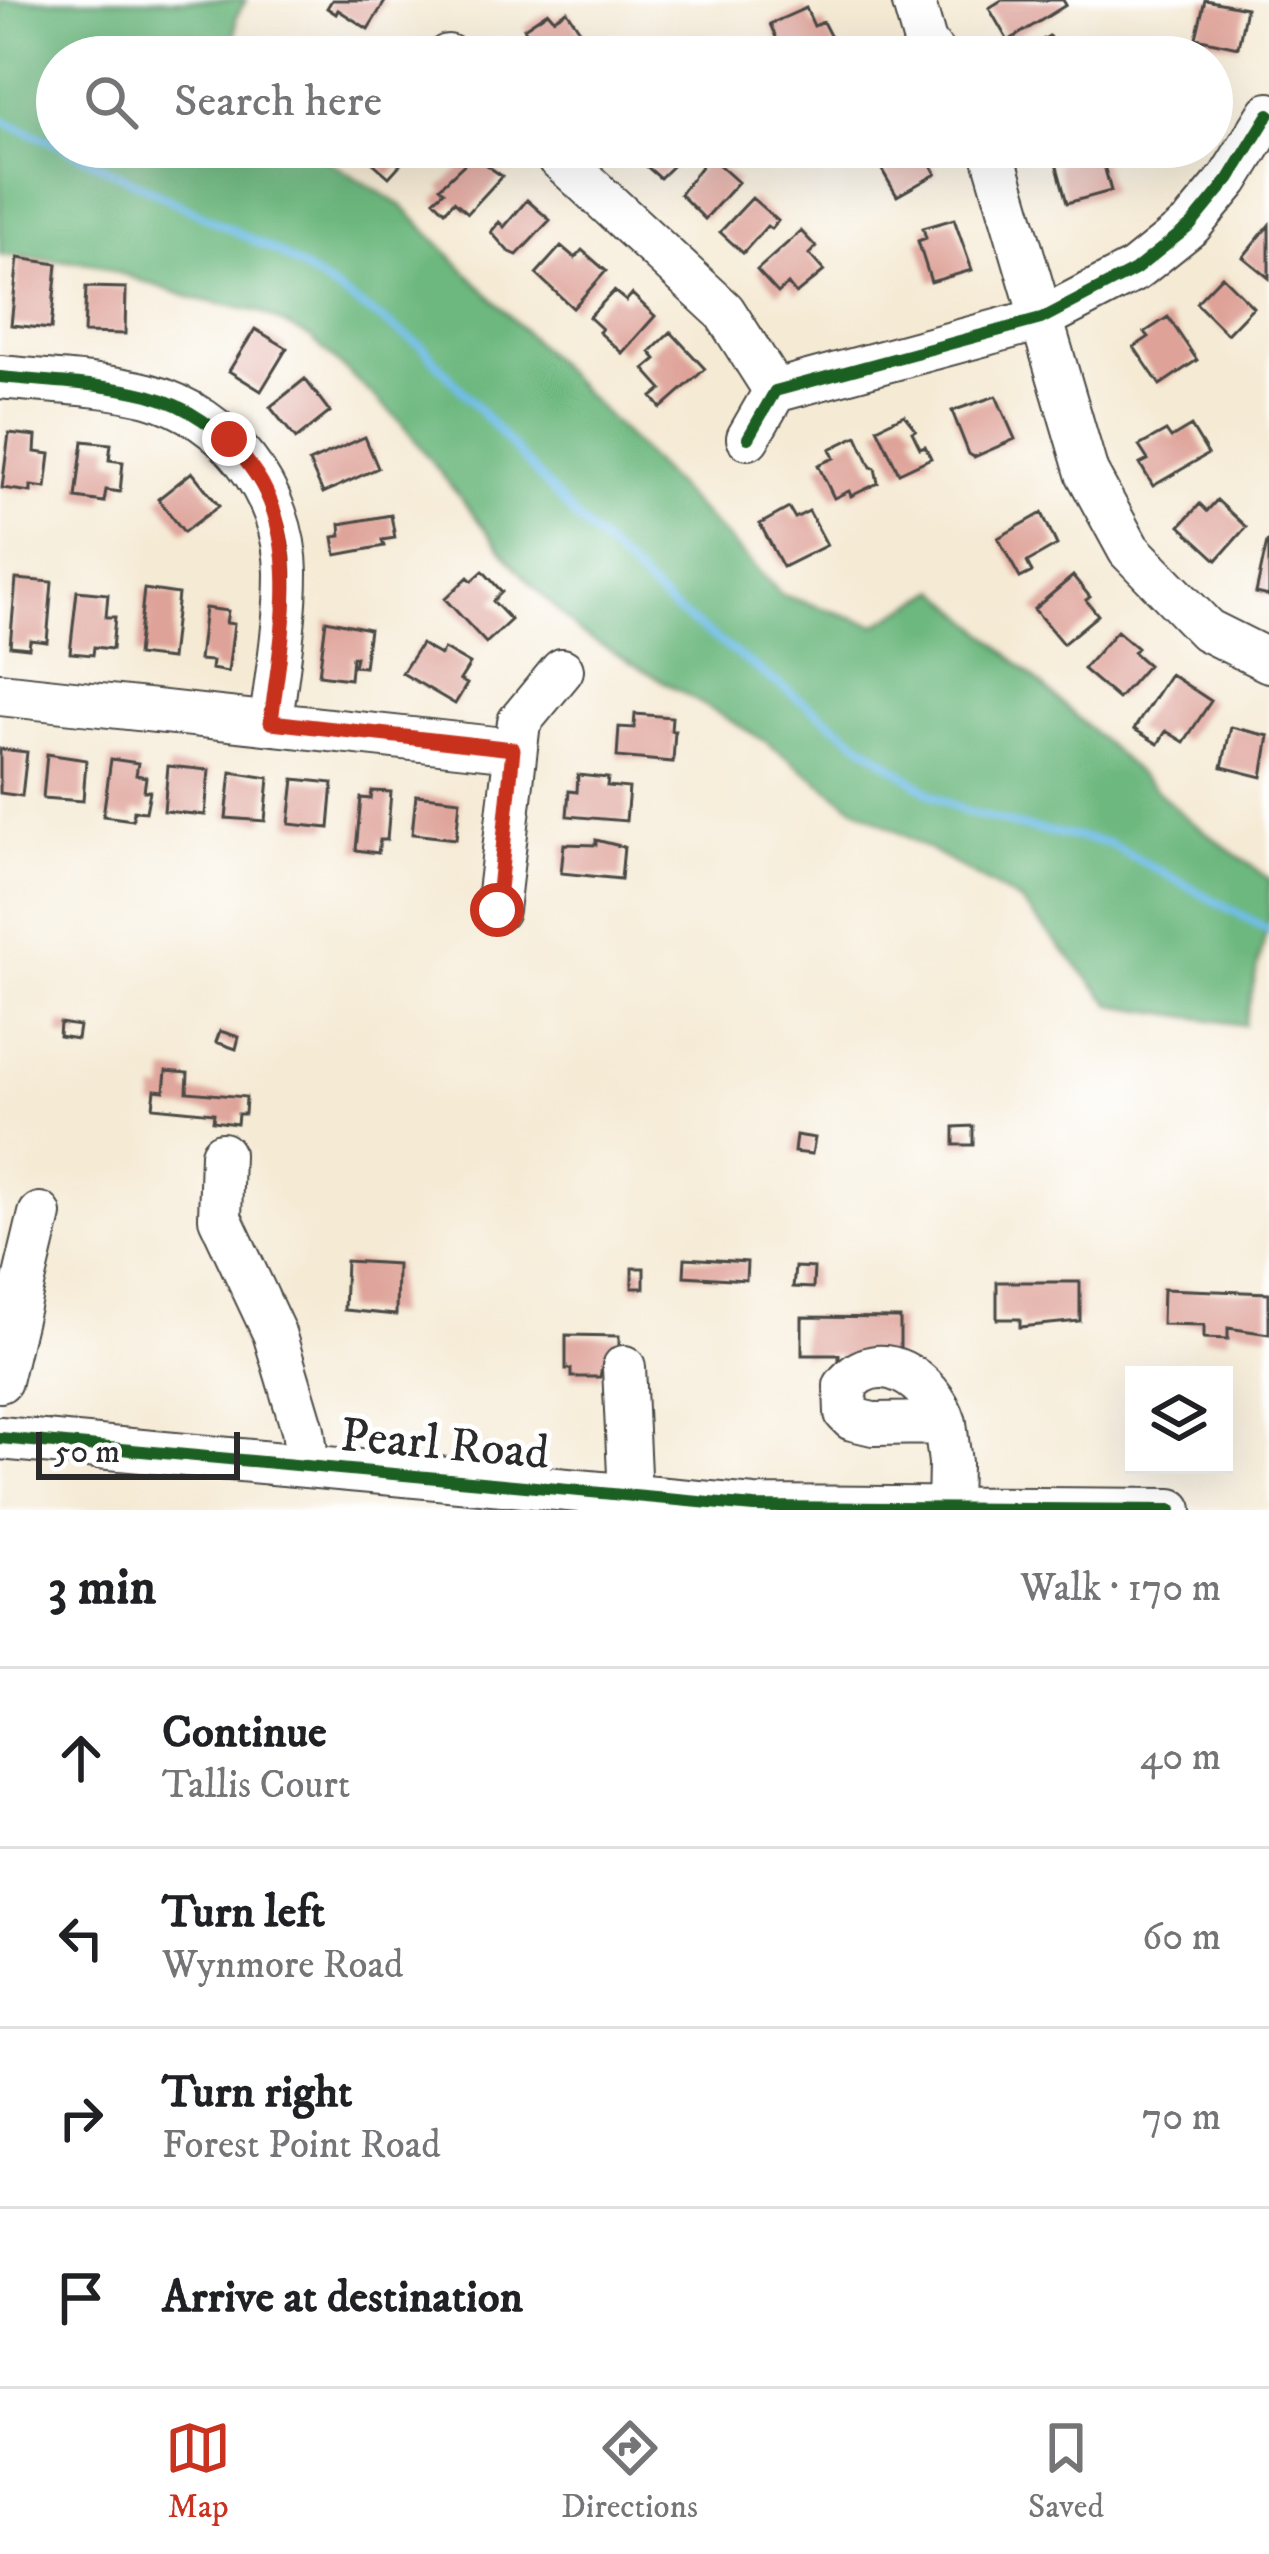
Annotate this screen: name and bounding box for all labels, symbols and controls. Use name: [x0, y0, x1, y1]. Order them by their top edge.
search box: [36, 36, 1233, 168]
icon: search: [78, 69, 144, 135]
text: Search here: [174, 74, 382, 130]
route end: [202, 412, 256, 466]
route start: [470, 883, 524, 937]
map controls: [1125, 1366, 1233, 1474]
button: layers: [1125, 1366, 1233, 1474]
street label: Pearl Road: [338, 1406, 552, 1484]
scale bar: [36, 1426, 240, 1479]
text: 50 m: [54, 1432, 120, 1473]
text: 3 min: [48, 1556, 156, 1620]
text: Walk · 170 m: [1020, 1564, 1221, 1613]
text: Continue: [162, 1705, 327, 1761]
icon: ahead: [48, 1725, 114, 1791]
text: 40 m: [1140, 1733, 1221, 1782]
text: Tallis Court: [162, 1761, 350, 1810]
text: Turn left: [162, 1885, 325, 1941]
icon: left: [48, 1905, 114, 1971]
text: 60 m: [1142, 1913, 1221, 1962]
text: Wynmore Road: [162, 1941, 404, 1990]
text: Turn right: [162, 2065, 352, 2121]
icon: right: [48, 2085, 114, 2151]
text: 70 m: [1142, 2093, 1221, 2142]
text: Forest Point Road: [162, 2121, 441, 2170]
icon: arrive: [48, 2265, 114, 2331]
text: Arrive at destination: [162, 2270, 523, 2326]
tab: Map: [165, 2415, 231, 2528]
tab: Directions: [561, 2415, 698, 2528]
tab: Saved: [1028, 2415, 1104, 2528]

